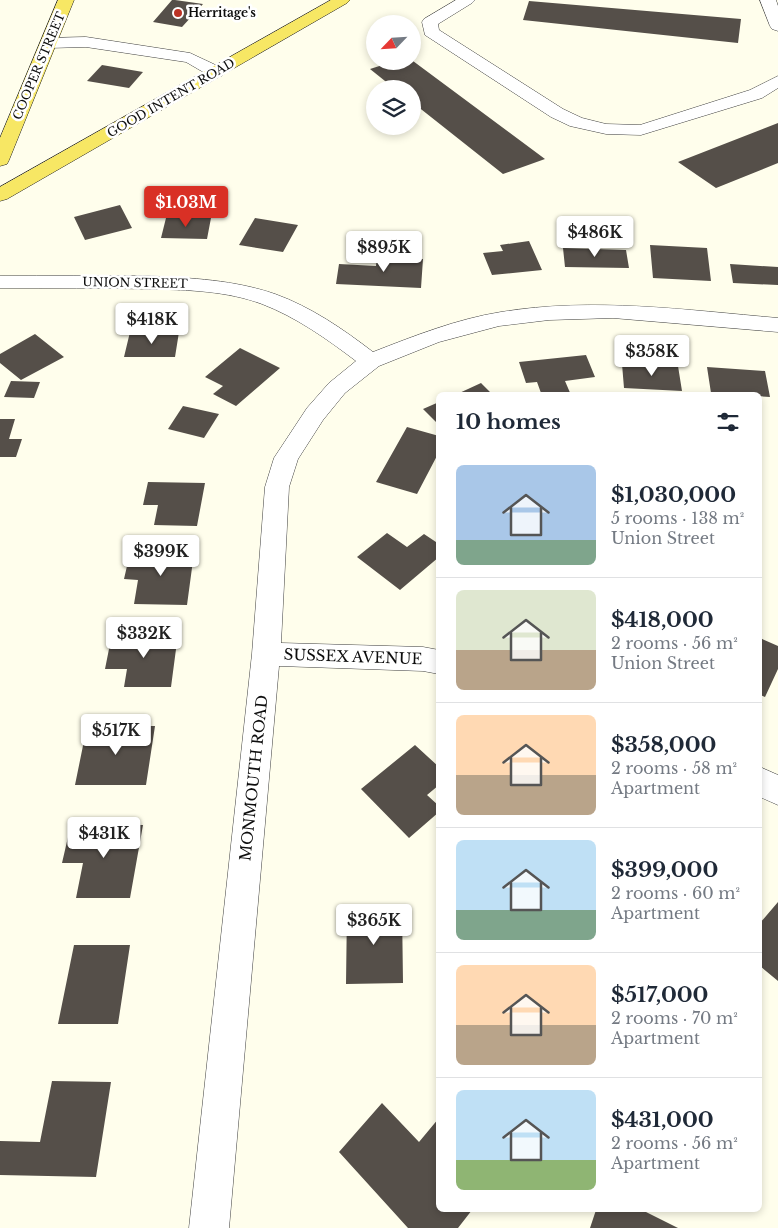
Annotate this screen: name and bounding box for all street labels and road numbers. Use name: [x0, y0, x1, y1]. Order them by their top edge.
street label: COOPER STREET: [9, 9, 68, 122]
street label: GOOD INTENT ROAD: [104, 55, 237, 140]
street label: UNION STREET: [82, 274, 188, 291]
street label: SUSSEX AVENUE: [283, 645, 423, 668]
street label: MONMOUTH ROAD: [235, 694, 272, 862]

